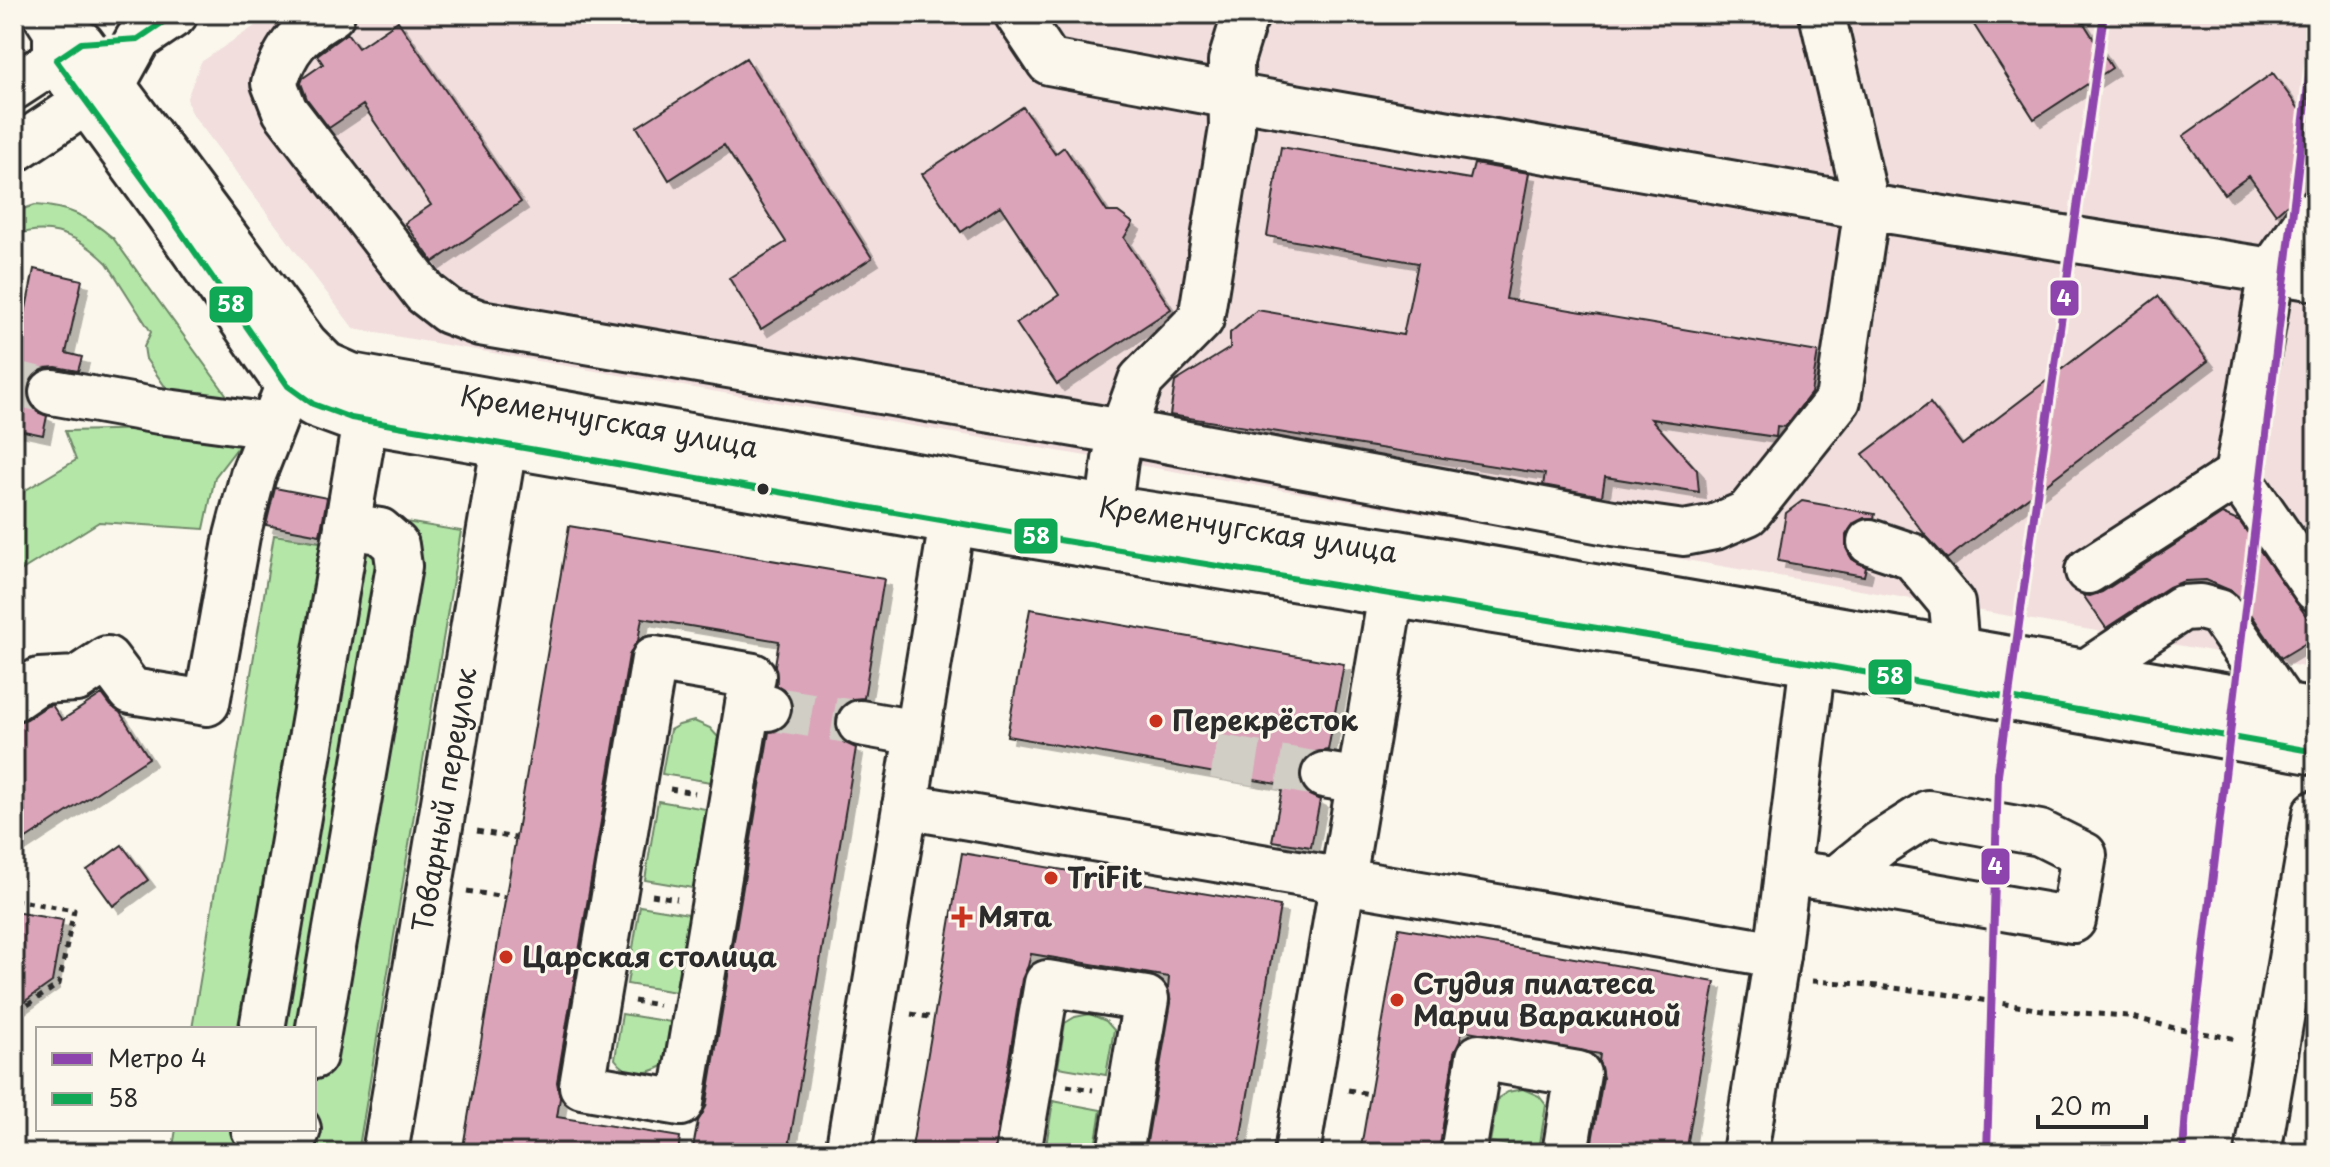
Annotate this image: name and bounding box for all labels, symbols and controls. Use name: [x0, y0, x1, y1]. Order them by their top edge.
line badge: 4: [2049, 279, 2080, 317]
text: 4: [2057, 280, 2072, 313]
line badge: 58: [208, 285, 254, 324]
text: 58: [217, 286, 245, 319]
street label: Кременчугская улица: [457, 373, 762, 468]
unlabelled marker: [755, 481, 771, 497]
street label: Кременчугская улица: [1096, 484, 1401, 573]
line badge: 58: [1013, 517, 1059, 555]
text: 58: [1022, 518, 1050, 551]
line badge: 58: [1867, 658, 1913, 696]
text: 58: [1876, 658, 1904, 691]
street label: Товарный переулок: [400, 664, 486, 935]
place label: Перекрёсток: [1172, 698, 1358, 741]
marker: Перекрёсток: [1147, 712, 1165, 730]
line badge: 4: [1980, 847, 2011, 886]
text: 4: [1988, 848, 2003, 881]
place label: TriFit: [1067, 855, 1143, 898]
marker: TriFit: [1042, 869, 1060, 887]
place label: Мята: [978, 894, 1052, 937]
marker: Мята: [953, 908, 971, 926]
place label: Царская столица: [522, 934, 777, 977]
marker: Царская столица: [497, 948, 515, 966]
place label: Студия пилатеса Марии Варакиной: [1413, 961, 1681, 1036]
marker: Студия пилатеса Марии Варакиной: [1388, 991, 1406, 1009]
legend: [36, 1027, 316, 1131]
text: Метро 4: [108, 1039, 207, 1075]
text: 58: [108, 1079, 138, 1115]
scale bar: [2038, 1079, 2146, 1129]
text: 20 m: [2050, 1087, 2112, 1123]

